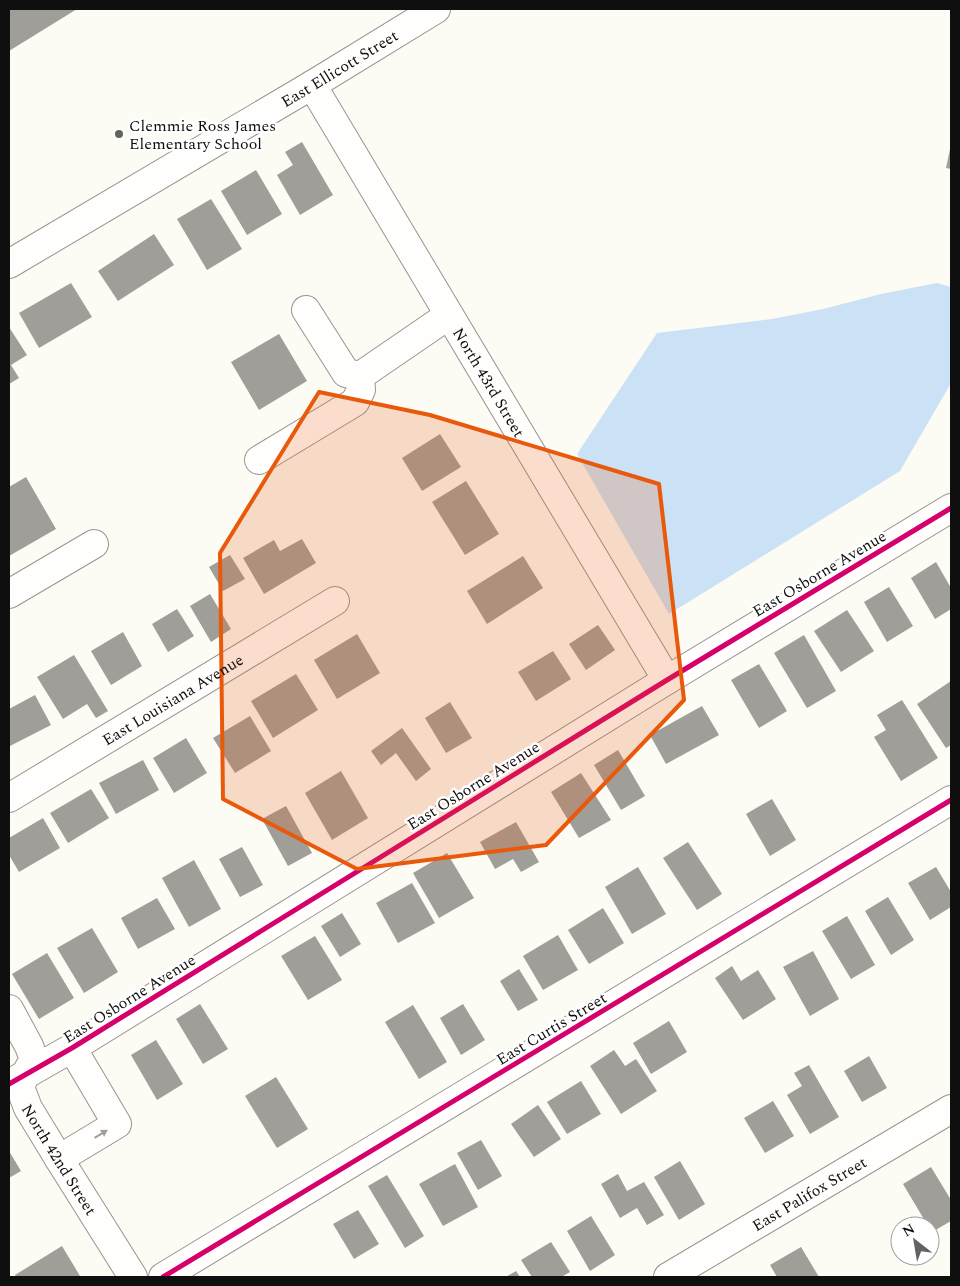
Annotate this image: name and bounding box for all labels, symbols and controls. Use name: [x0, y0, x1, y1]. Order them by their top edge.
street label: East Ellicott Street: [277, 24, 403, 114]
place label: Clemmie Ross James Elementary School: [129, 114, 276, 156]
marker: Clemmie Ross James Elementary School: [113, 128, 125, 140]
street label: North 43rd Street: [446, 323, 531, 442]
street label: East Osborne Avenue: [748, 524, 891, 623]
street label: East Louisiana Avenue: [98, 648, 248, 752]
street label: East Osborne Avenue: [403, 735, 544, 836]
street label: East Osborne Avenue: [59, 948, 200, 1049]
street label: East Curtis Street: [492, 986, 612, 1071]
street label: North 42nd Street: [15, 1099, 103, 1220]
one-way arrow: [94, 1130, 107, 1139]
street label: East Palifox Street: [748, 1150, 872, 1238]
north arrow: [890, 1216, 940, 1266]
text: N: [898, 1218, 919, 1242]

